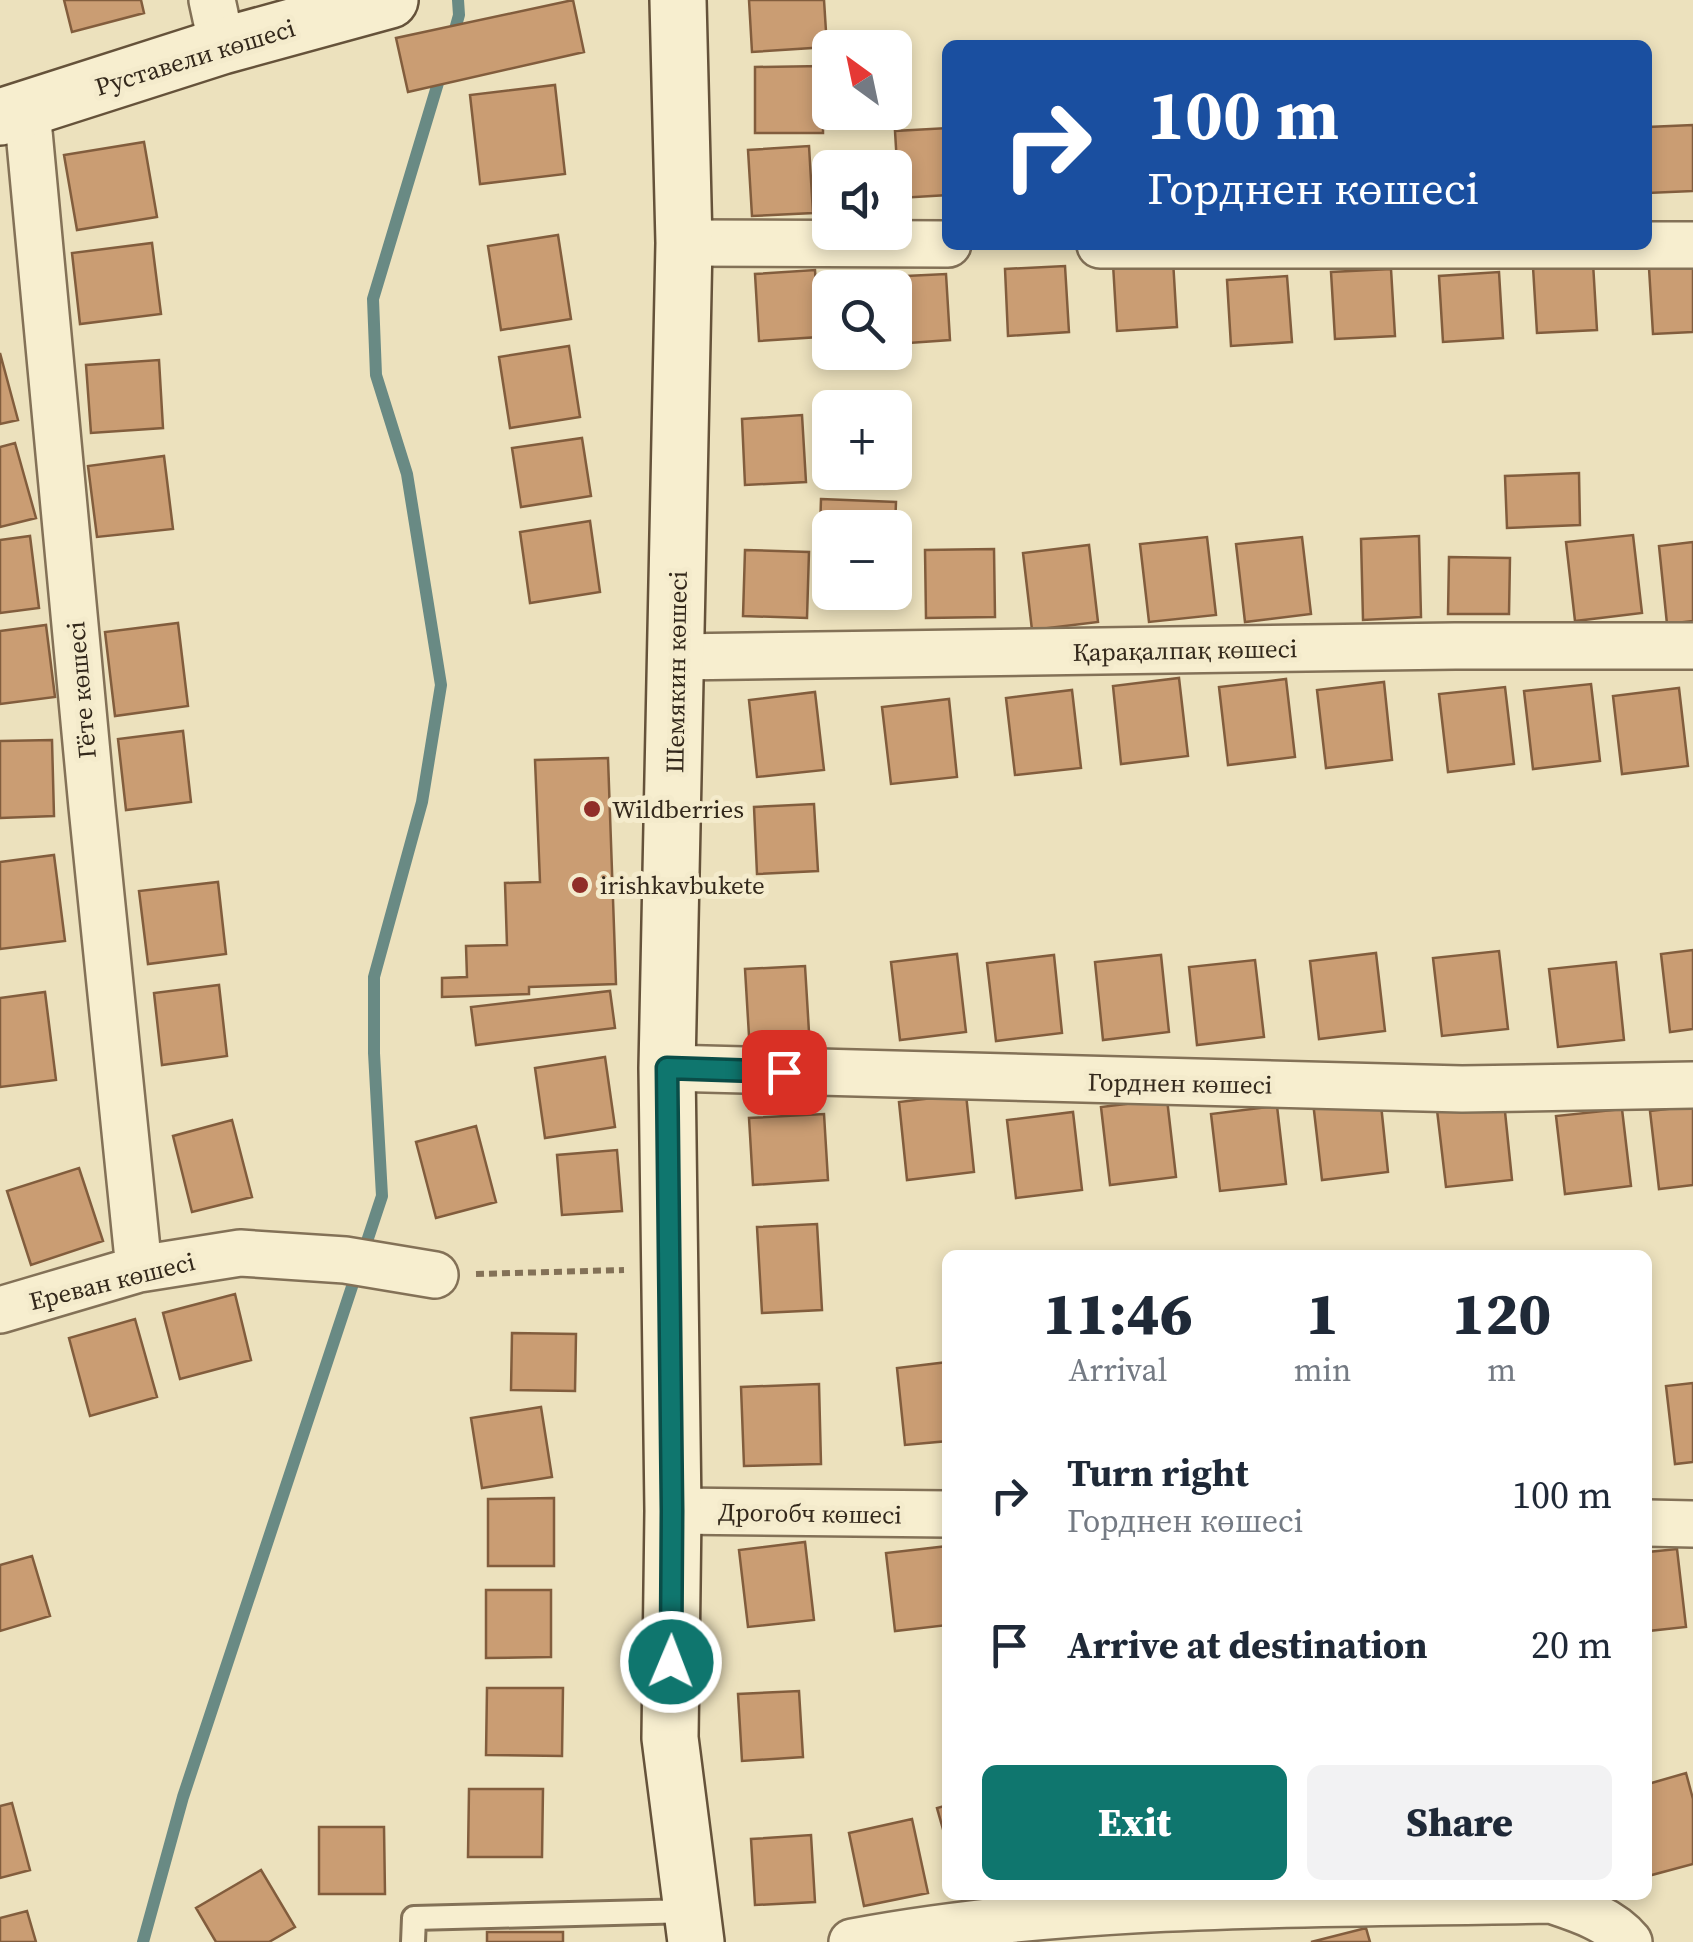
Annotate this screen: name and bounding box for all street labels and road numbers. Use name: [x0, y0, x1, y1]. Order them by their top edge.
street label: Руставели көшесі: [91, 10, 299, 104]
street label: Шемякин көшесі: [657, 571, 695, 773]
street label: Гёте көшесі: [58, 620, 104, 760]
street label: Қарақалпақ көшесі: [1072, 631, 1298, 669]
street label: Горднен көшесі: [1087, 1064, 1273, 1102]
street label: Ереван көшесі: [26, 1244, 198, 1318]
street label: Дрогобч көшесі: [718, 1494, 902, 1532]

